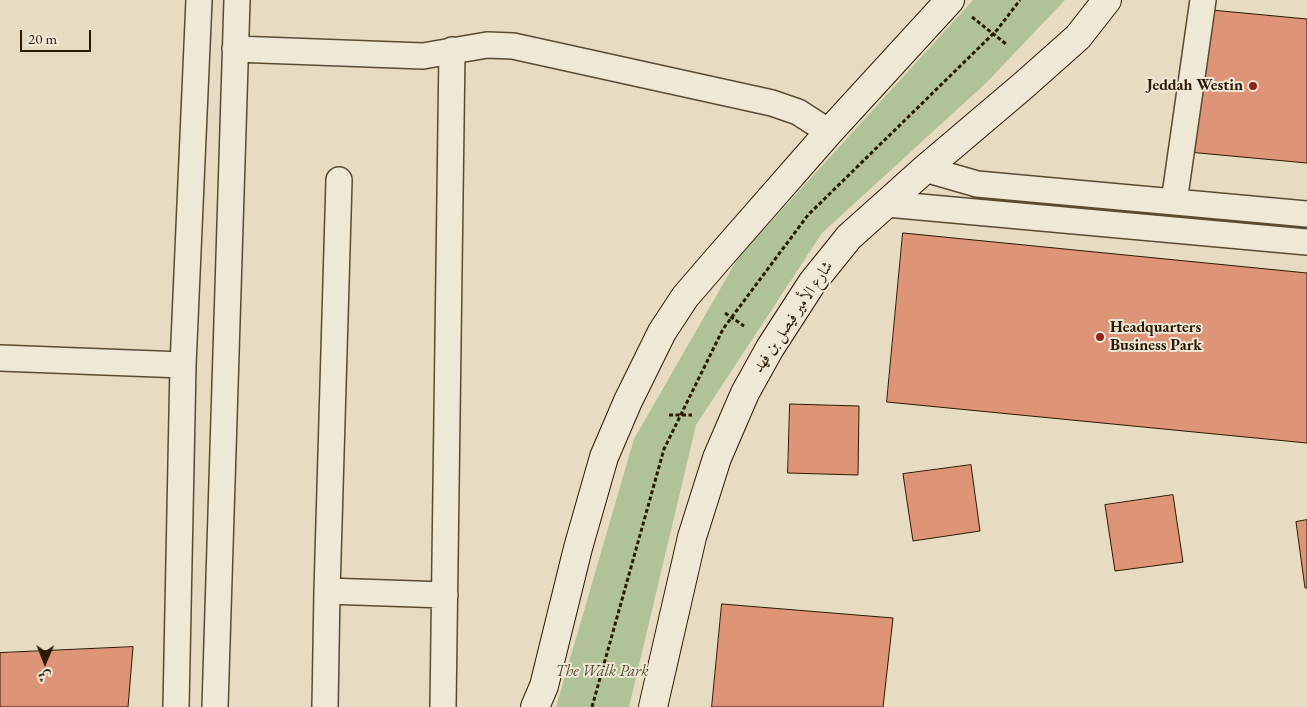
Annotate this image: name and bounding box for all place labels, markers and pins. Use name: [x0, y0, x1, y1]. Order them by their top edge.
place label: Jeddah Westin: [1147, 76, 1243, 96]
marker: Jeddah Westin: [1247, 80, 1259, 92]
place label: Headquarters Business Park: [1110, 318, 1202, 356]
marker: Headquarters Business Park: [1094, 331, 1106, 343]

